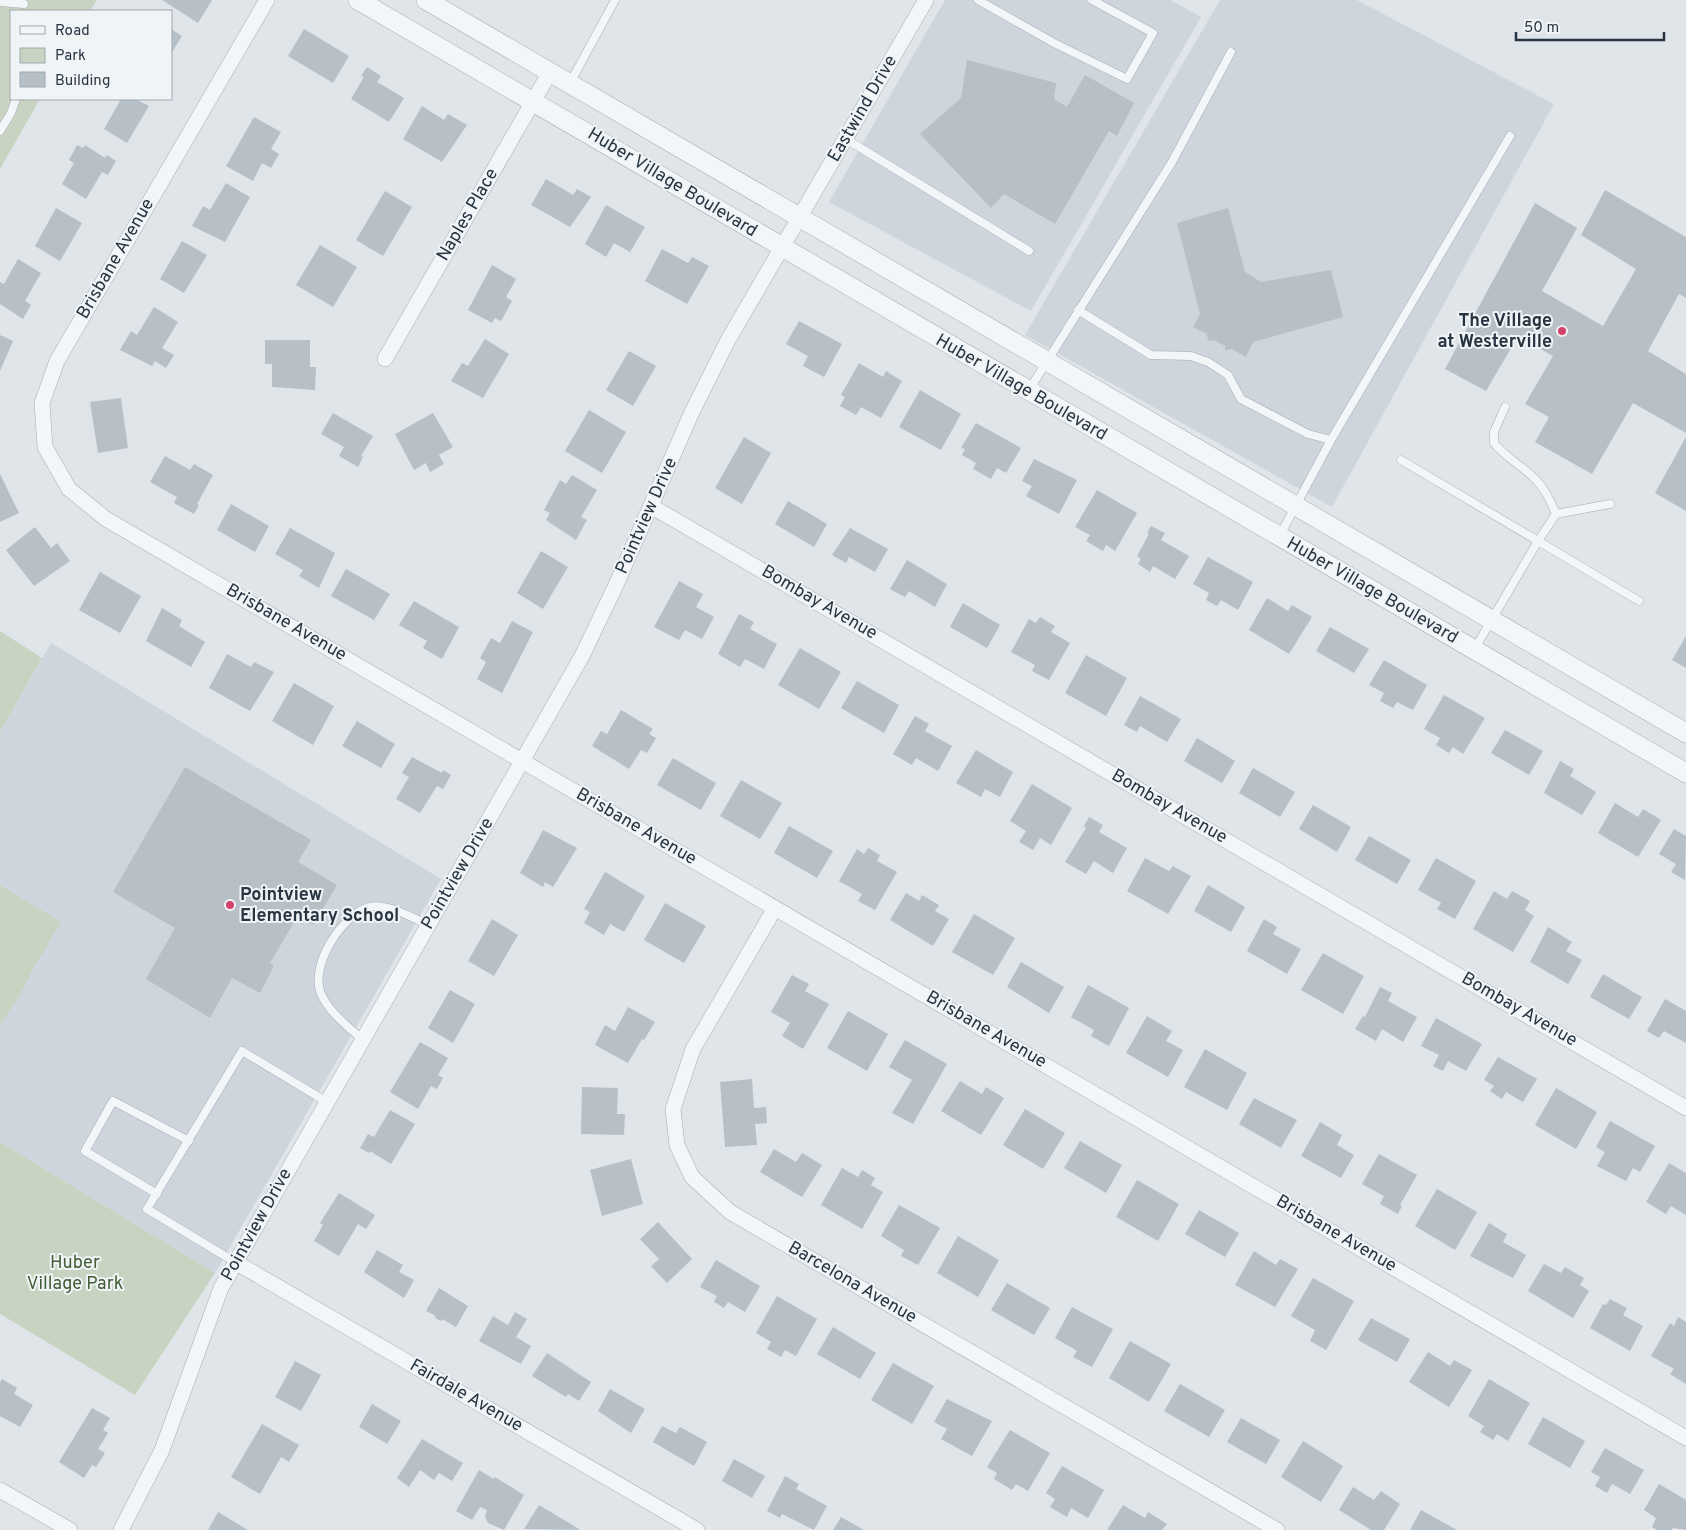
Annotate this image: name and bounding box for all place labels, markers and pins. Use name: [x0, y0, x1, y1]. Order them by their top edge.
place label: The Village at Westerville: [1437, 310, 1552, 354]
marker: The Village at Westerville: [1556, 325, 1568, 337]
place label: Pointview Elementary School: [240, 884, 399, 928]
marker: Pointview Elementary School: [224, 899, 236, 911]

